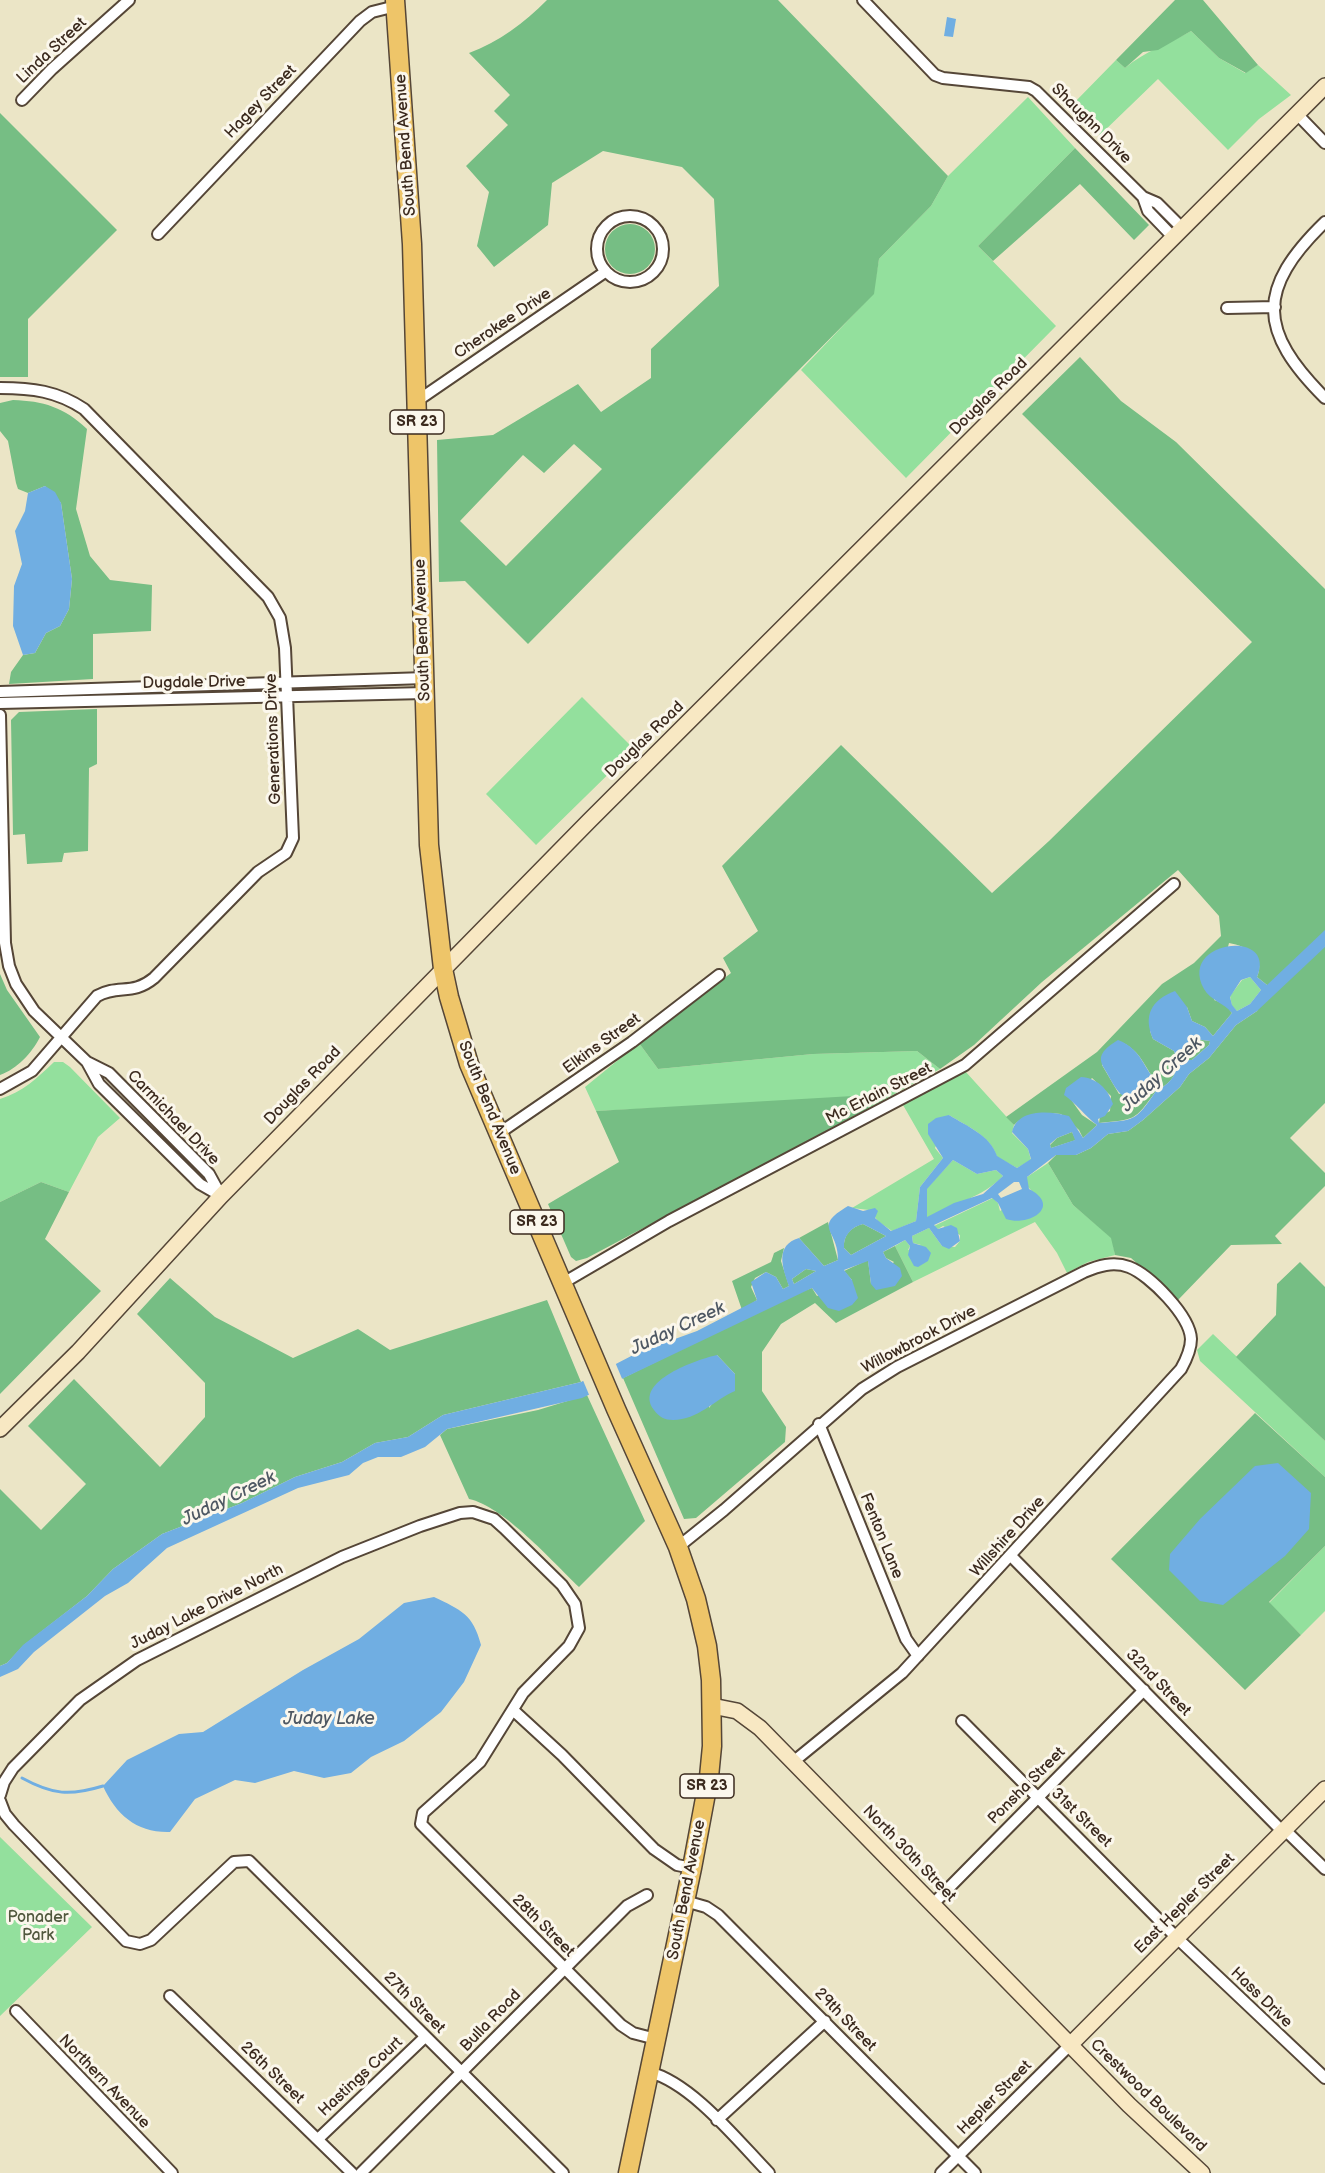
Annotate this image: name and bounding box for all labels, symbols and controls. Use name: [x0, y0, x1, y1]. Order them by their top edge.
street label: Linda Street: [13, 14, 91, 88]
street label: Hagey Street: [221, 61, 301, 143]
street label: South Bend Avenue: [391, 73, 421, 217]
street label: Shaughn Drive: [1047, 80, 1135, 168]
street label: Cherokee Drive: [451, 285, 555, 363]
street label: Douglas Road: [946, 354, 1032, 440]
road number: SR 23: [390, 410, 444, 434]
street label: South Bend Avenue: [411, 559, 435, 701]
street label: Dugdale Drive: [142, 673, 246, 693]
street label: Generations Drive: [262, 673, 286, 805]
street label: Douglas Road: [602, 698, 688, 782]
street label: Elkins Street: [560, 1010, 644, 1078]
water label: Juday Creek: [1117, 1033, 1207, 1117]
street label: South Bend Avenue: [453, 1038, 525, 1178]
street label: Douglas Road: [261, 1043, 345, 1129]
street label: Mc Erlain Street: [823, 1059, 935, 1129]
street label: Carmichael Drive: [123, 1067, 223, 1169]
road number: SR 23: [510, 1210, 564, 1234]
water label: Juday Creek: [627, 1298, 729, 1360]
street label: Willowbrook Drive: [859, 1302, 979, 1378]
water label: Juday Creek: [179, 1467, 279, 1531]
street label: Fenton Lane: [855, 1490, 907, 1582]
street label: Willshire Drive: [967, 1493, 1049, 1581]
street label: Juday Lake Drive North: [127, 1560, 287, 1654]
street label: 32nd Street: [1121, 1645, 1195, 1721]
water label: Juday Lake: [283, 1708, 375, 1730]
street label: Ponsha Street: [984, 1743, 1070, 1829]
road number: SR 23: [680, 1774, 734, 1798]
street label: 31st Street: [1047, 1784, 1115, 1852]
street label: North 30th Street: [858, 1802, 960, 1906]
street label: South Bend Avenue: [664, 1818, 710, 1962]
street label: East Hepler Street: [1131, 1850, 1239, 1958]
street label: 28th Street: [508, 1891, 578, 1961]
park label: Ponader Park: [7, 1908, 69, 1946]
street label: Hass Drive: [1226, 1964, 1296, 2032]
street label: 27th Street: [379, 1968, 449, 2038]
street label: 29th Street: [810, 1984, 880, 2056]
street label: Bulla Road: [457, 1986, 525, 2056]
street label: Northern Avenue: [54, 2031, 154, 2133]
street label: Hastings Court: [315, 2033, 407, 2121]
street label: Crestwood Boulevard: [1086, 2036, 1210, 2156]
street label: 26th Street: [236, 2038, 308, 2108]
street label: Hepler Street: [954, 2057, 1036, 2139]

